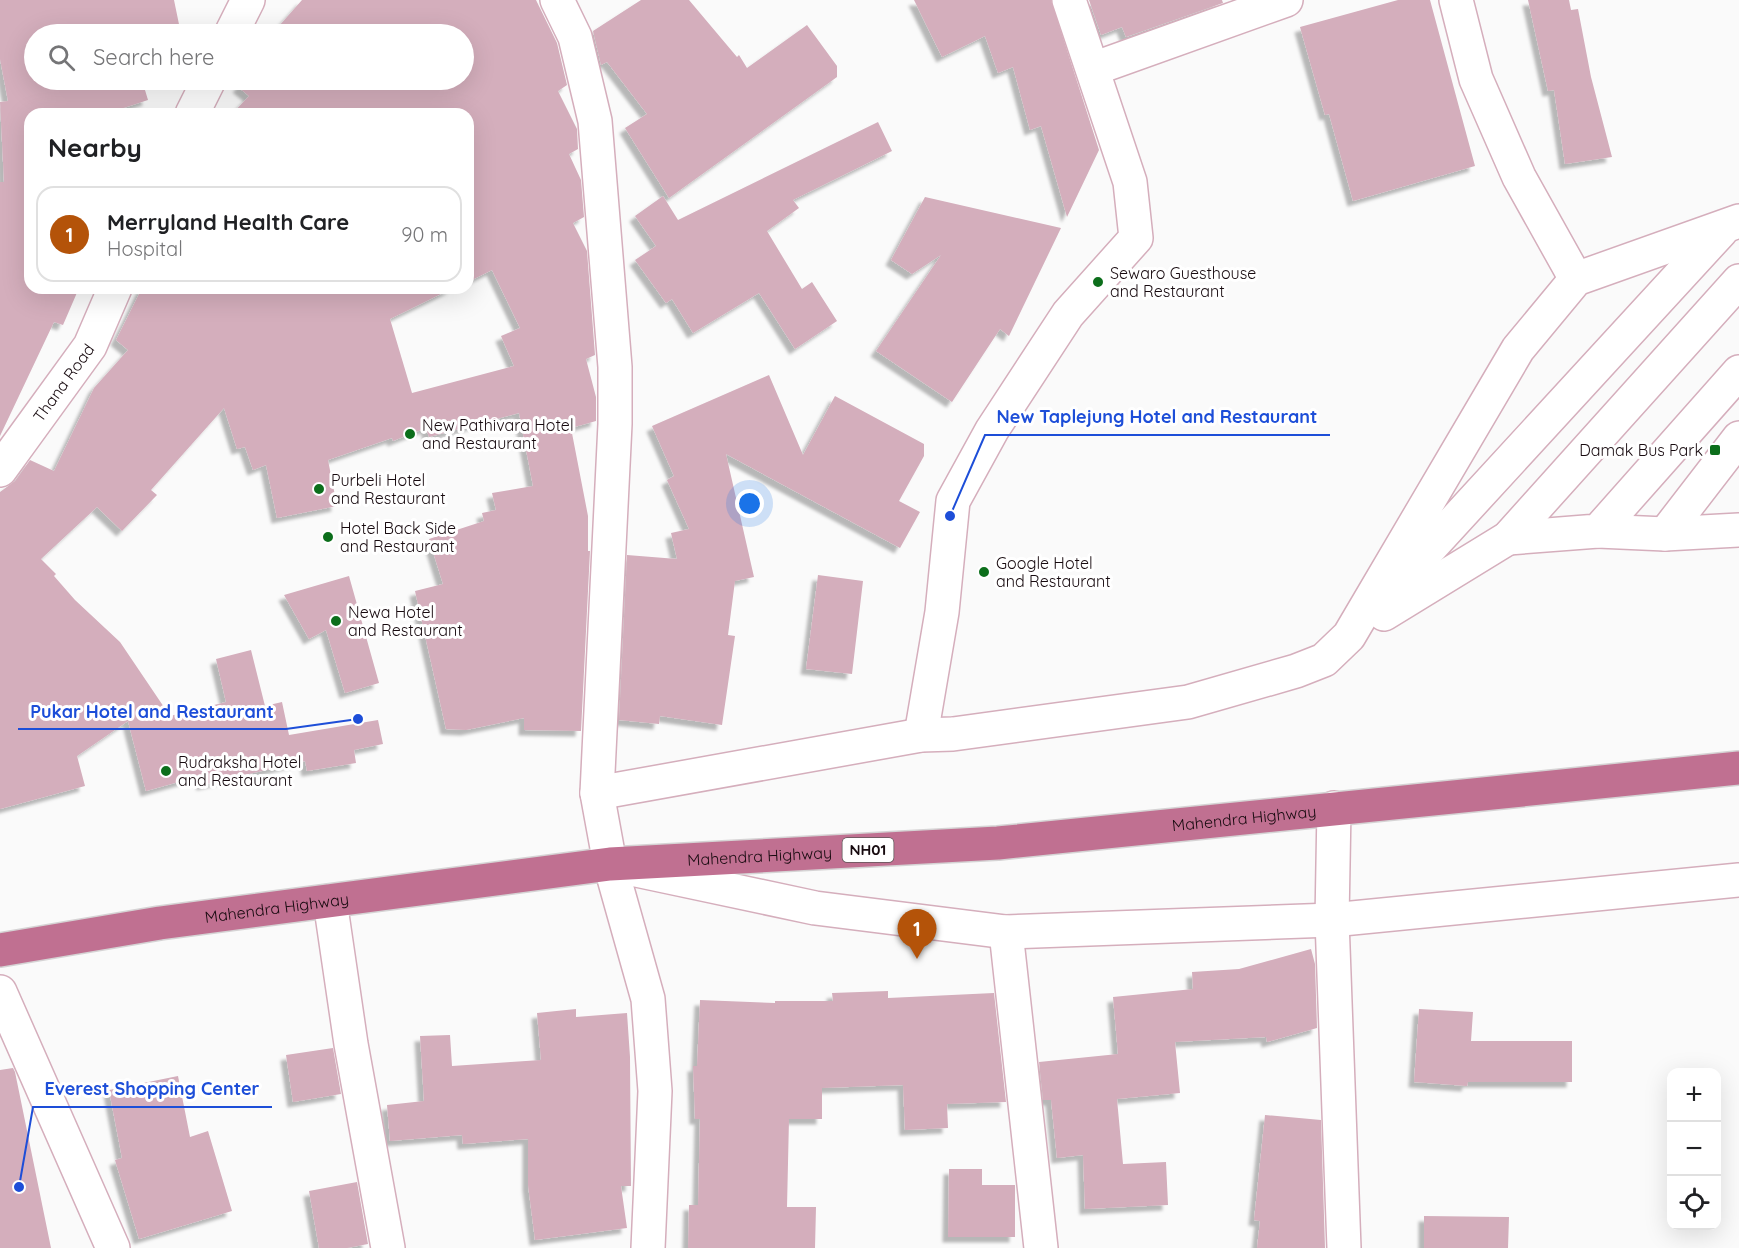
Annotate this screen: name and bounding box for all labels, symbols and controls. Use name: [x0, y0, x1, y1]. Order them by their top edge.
search box: [24, 24, 474, 90]
icon: search: [45, 41, 78, 74]
text: Search here: [93, 43, 214, 71]
text: Nearby: [48, 131, 142, 164]
text: Merryland Health Care: [107, 208, 349, 236]
text: 1: [66, 222, 73, 247]
text: 90 m: [401, 222, 448, 247]
text: Hospital: [107, 236, 183, 261]
place label: Sewaro Guesthouse and Restaurant: [1110, 263, 1256, 301]
marker: Sewaro Guesthouse and Restaurant: [1091, 275, 1105, 289]
street label: Thana Road: [28, 340, 98, 426]
callout: New Taplejung Hotel and Restaurant: [985, 399, 1330, 435]
text: New Taplejung Hotel and Restaurant: [997, 405, 1317, 428]
place label: New Pathivara Hotel and Restaurant: [422, 415, 574, 453]
marker: New Pathivara Hotel and Restaurant: [403, 427, 417, 441]
place label: Damak Bus Park: [1579, 440, 1703, 460]
marker: Damak Bus Park: [1708, 443, 1722, 457]
place label: Purbeli Hotel and Restaurant: [331, 470, 446, 508]
marker: Purbeli Hotel and Restaurant: [312, 482, 326, 496]
your location: [735, 489, 764, 518]
place label: Hotel Back Side and Restaurant: [340, 518, 456, 556]
marker: Hotel Back Side and Restaurant: [321, 530, 335, 544]
place label: Google Hotel and Restaurant: [996, 553, 1111, 591]
marker: Google Hotel and Restaurant: [977, 565, 991, 579]
place label: Newa Hotel and Restaurant: [348, 602, 463, 640]
marker: Newa Hotel and Restaurant: [329, 614, 343, 628]
callout: Pukar Hotel and Restaurant: [18, 693, 286, 729]
text: Pukar Hotel and Restaurant: [30, 700, 274, 723]
place label: Rudraksha Hotel and Restaurant: [178, 752, 301, 790]
marker: Rudraksha Hotel and Restaurant: [159, 764, 173, 778]
street label: Mahendra Highway: [1171, 801, 1317, 835]
road number: NH01: [842, 838, 894, 862]
street label: Mahendra Highway: [687, 842, 833, 870]
street label: Mahendra Highway: [204, 888, 350, 927]
pin: 1: [898, 910, 936, 959]
map controls: [1667, 1068, 1721, 1230]
button: +: [1667, 1068, 1721, 1122]
callout: Everest Shopping Center: [33, 1071, 272, 1107]
text: Everest Shopping Center: [45, 1077, 260, 1100]
button: −: [1667, 1122, 1721, 1176]
button: locate: [1667, 1176, 1721, 1230]

